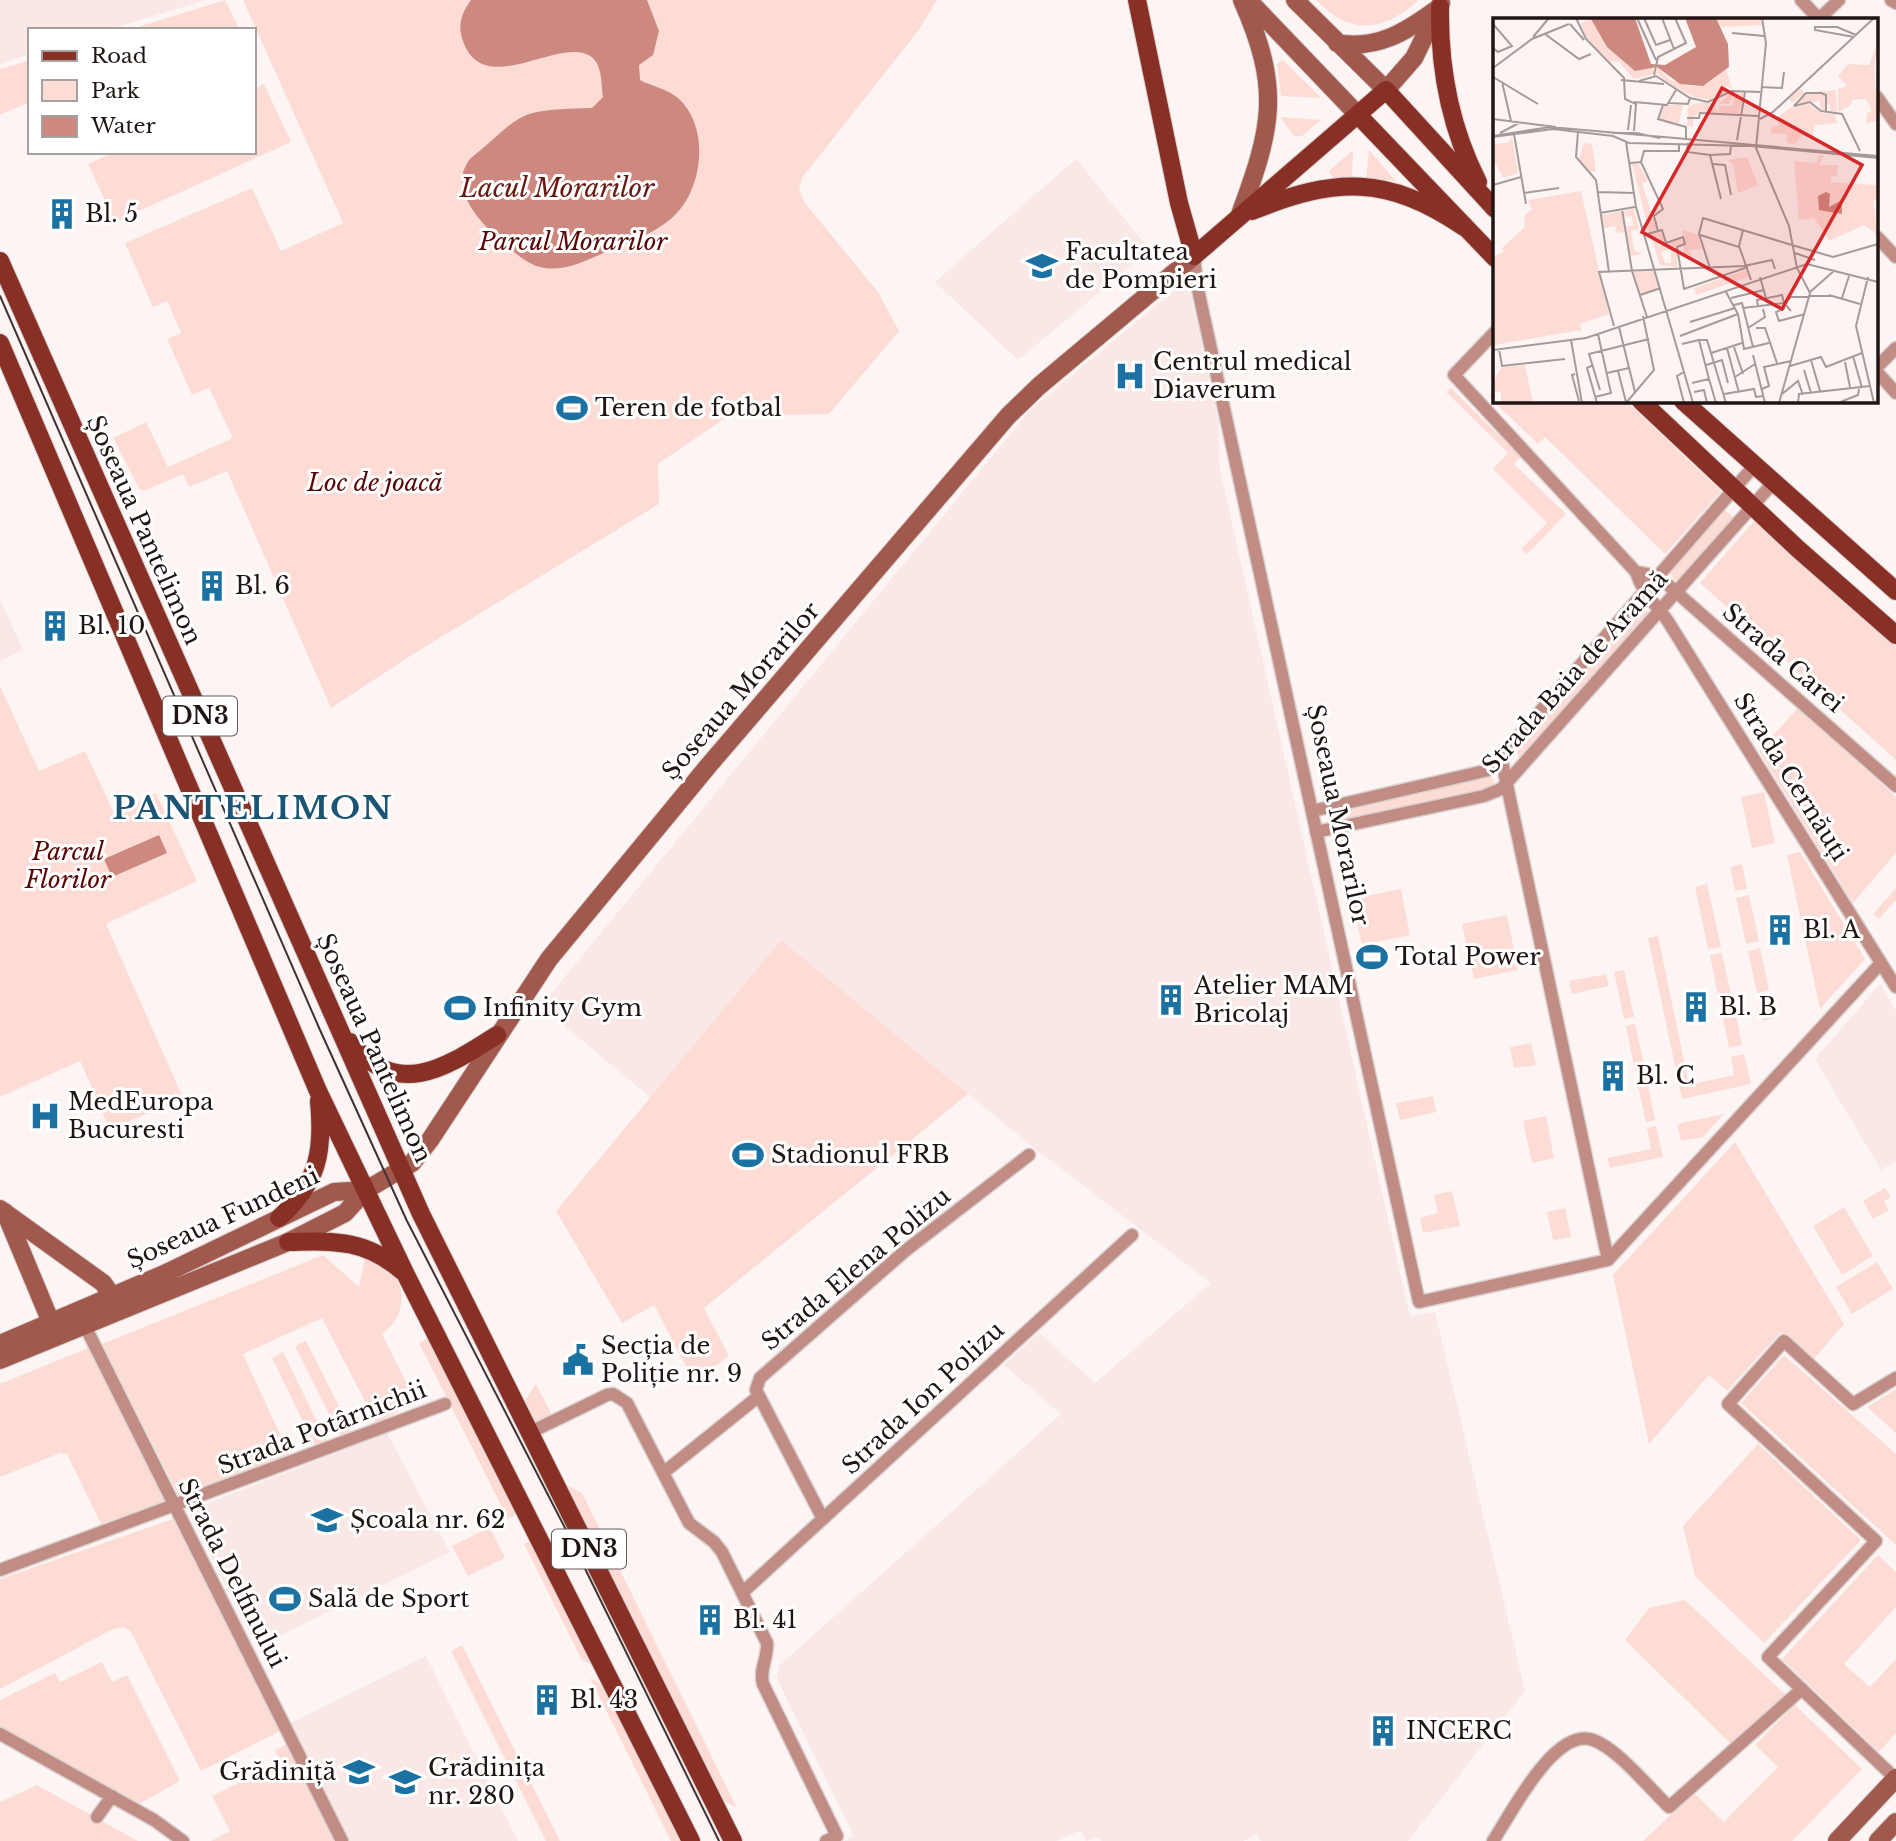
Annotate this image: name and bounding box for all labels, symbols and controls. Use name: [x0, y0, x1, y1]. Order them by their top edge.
inset map: [1493, 18, 1878, 402]
legend: [28, 28, 256, 154]
text: Road: [91, 43, 147, 69]
text: Park: [91, 78, 140, 104]
text: Water: [90, 113, 155, 139]
water label: Lacul Morarilor: [459, 172, 655, 204]
building icon: Bl. 5: [45, 197, 79, 231]
place label: Bl. 5: [85, 199, 138, 228]
park label: Parcul Morarilor: [478, 227, 668, 256]
place label: Facultatea de Pompieri: [1065, 237, 1217, 294]
school or university icon: Facultatea de Pompieri: [1025, 249, 1059, 283]
place label: Centrul medical Diaverum: [1153, 347, 1352, 404]
hospital icon: Centrul medical Diaverum: [1113, 359, 1147, 393]
sports icon: Teren de fotbal: [555, 391, 589, 425]
place label: Teren de fotbal: [595, 393, 782, 422]
street label: Șoseaua Pantelimon: [81, 411, 208, 649]
park label: Loc de joacă: [306, 468, 443, 497]
street label: Strada Baia de Aramă: [1476, 564, 1674, 779]
building icon: Bl. 6: [195, 569, 229, 603]
place label: Bl. 6: [235, 571, 290, 600]
street label: Șoseaua Morarilor: [656, 596, 826, 785]
street label: Strada Carei: [1717, 597, 1850, 718]
building icon: Bl. 10: [38, 609, 72, 643]
place label: Bl. 10: [78, 611, 145, 640]
street label: Strada Cernăuți: [1728, 687, 1855, 866]
road number: DN3: [163, 696, 237, 736]
street label: Șoseaua Morarilor: [1301, 702, 1376, 929]
district label: PANTELIMON: [112, 788, 394, 828]
park label: Parcul Florilor: [24, 837, 112, 894]
building icon: Bl. A: [1763, 913, 1797, 947]
place label: Bl. A: [1803, 915, 1860, 944]
street label: Șoseaua Pantelimon: [311, 929, 438, 1167]
sports icon: Total Power: [1355, 940, 1389, 974]
place label: Total Power: [1395, 942, 1541, 971]
place label: Atelier MAM Bricolaj: [1193, 971, 1354, 1028]
building icon: Atelier MAM Bricolaj: [1154, 983, 1188, 1017]
building icon: Bl. B: [1679, 990, 1713, 1024]
sports icon: Infinity Gym: [443, 991, 477, 1025]
place label: Bl. B: [1719, 992, 1777, 1021]
place label: Infinity Gym: [483, 993, 642, 1022]
building icon: Bl. C: [1596, 1059, 1630, 1093]
place label: Bl. C: [1636, 1061, 1695, 1090]
place label: MedEuropa Bucuresti: [68, 1087, 214, 1144]
hospital icon: MedEuropa Bucuresti: [28, 1099, 62, 1133]
sports icon: Stadionul FRB: [731, 1138, 765, 1172]
place label: Stadionul FRB: [771, 1140, 950, 1169]
street label: Șoseaua Fundeni: [122, 1160, 323, 1275]
street label: Strada Elena Polizu: [755, 1181, 956, 1356]
street label: Strada Ion Polizu: [836, 1315, 1010, 1480]
place label: Secția de Poliție nr. 9: [601, 1331, 742, 1388]
public building icon: Secția de Poliție nr. 9: [561, 1343, 595, 1377]
street label: Strada Potârnichii: [213, 1374, 430, 1481]
street label: Strada Delfinului: [172, 1473, 293, 1672]
school or university icon: Școala nr. 62: [310, 1503, 344, 1537]
place label: Școala nr. 62: [350, 1505, 506, 1534]
road number: DN3: [552, 1530, 626, 1568]
sports icon: Sală de Sport: [268, 1582, 302, 1616]
place label: Sală de Sport: [308, 1584, 469, 1613]
building icon: Bl. 41: [693, 1603, 727, 1637]
place label: Bl. 41: [733, 1605, 797, 1634]
building icon: Bl. 43: [530, 1683, 564, 1717]
place label: Bl. 43: [570, 1685, 638, 1714]
building icon: INCERC: [1366, 1714, 1400, 1748]
place label: INCERC: [1406, 1716, 1512, 1745]
place label: Grădinița nr. 280: [428, 1753, 546, 1810]
school or university icon: Grădiniță: [342, 1755, 376, 1789]
place label: Grădiniță: [219, 1757, 337, 1786]
school or university icon: Grădinița nr. 280: [388, 1765, 422, 1799]

